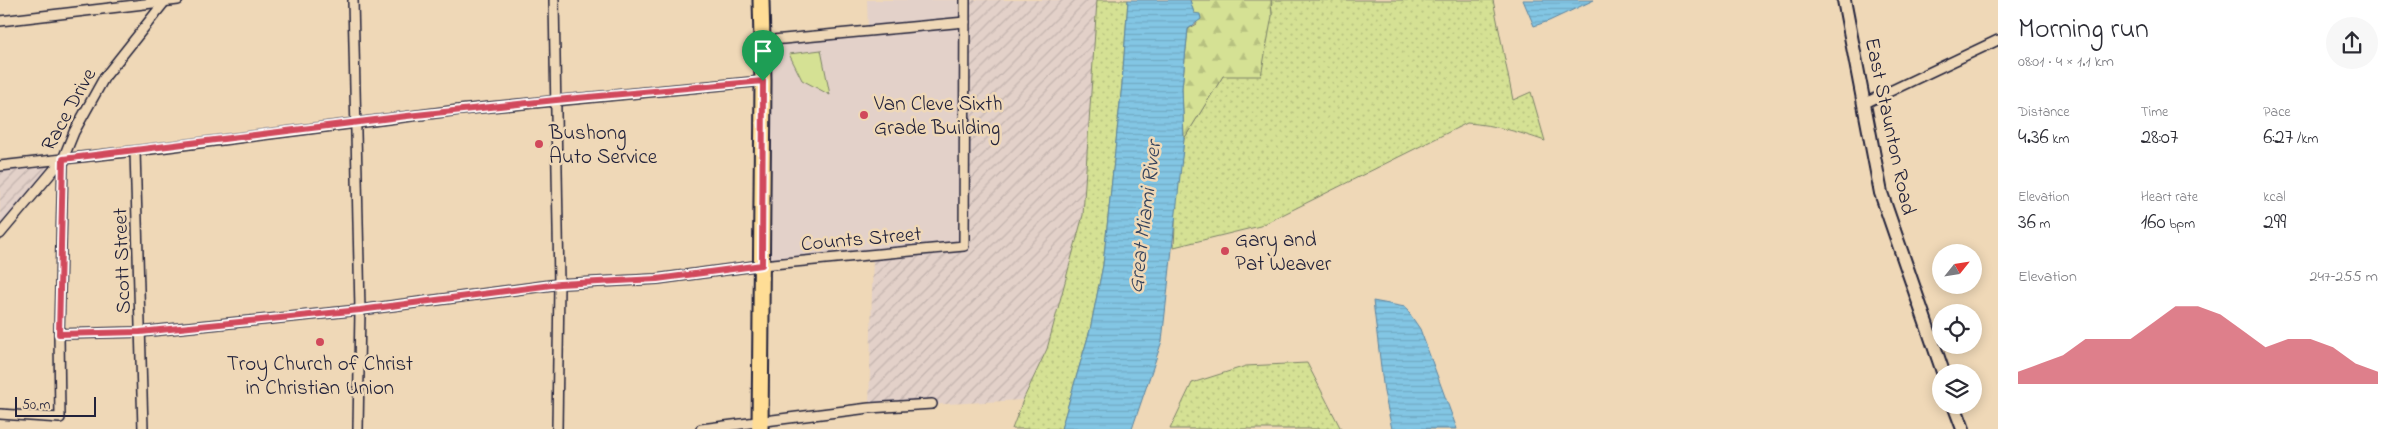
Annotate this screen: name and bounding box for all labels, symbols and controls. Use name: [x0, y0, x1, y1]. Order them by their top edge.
text: Morning run: [2018, 10, 2149, 51]
button: share: [2326, 17, 2378, 69]
pin: [742, 30, 784, 81]
street label: East Staunton Road: [1856, 35, 1923, 218]
icon: arrive: [749, 37, 777, 65]
text: 08:01 · 4 × 1.1 km: [2018, 50, 2114, 74]
street label: Race Drive: [35, 62, 105, 157]
place label: Van Cleve Sixth Grade Building: [873, 90, 1002, 146]
text: Distance: [2018, 102, 2070, 123]
text: Time: [2141, 102, 2168, 123]
text: Pace: [2263, 102, 2291, 123]
marker: Van Cleve Sixth Grade Building: [858, 109, 870, 121]
place label: Bushong Auto Service: [548, 119, 658, 173]
text: 4.36: [2018, 123, 2049, 153]
text: 28:07: [2141, 123, 2178, 153]
text: 6:27: [2263, 123, 2293, 153]
text: km: [2049, 129, 2069, 150]
text: /km: [2293, 129, 2318, 150]
water label: Great Miami River: [1121, 136, 1172, 295]
marker: Bushong Auto Service: [533, 138, 545, 150]
text: Elevation: [2018, 187, 2069, 208]
text: Heart rate: [2141, 187, 2198, 208]
text: kcal: [2263, 187, 2286, 208]
street label: Scott Street: [106, 207, 140, 314]
text: 36: [2018, 208, 2036, 238]
text: 160: [2141, 208, 2166, 238]
text: 299: [2263, 208, 2286, 238]
text: m: [2036, 214, 2050, 235]
text: bpm: [2166, 214, 2195, 235]
street label: Counts Street: [800, 220, 923, 260]
place label: Gary and Pat Weaver: [1235, 226, 1332, 280]
north arrow: [1932, 244, 1982, 294]
map controls: [1932, 244, 1982, 414]
marker: Gary and Pat Weaver: [1219, 245, 1231, 257]
text: Elevation: [2018, 265, 2077, 289]
text: 247–255 m: [2310, 265, 2378, 289]
button: locate: [1932, 304, 1982, 354]
marker: Troy Church of Christ in Christian Union: [314, 336, 326, 348]
place label: Troy Church of Christ in Christian Union: [227, 350, 413, 404]
button: layers: [1932, 364, 1982, 414]
scale bar: [15, 394, 96, 417]
text: 50 m: [22, 395, 50, 416]

